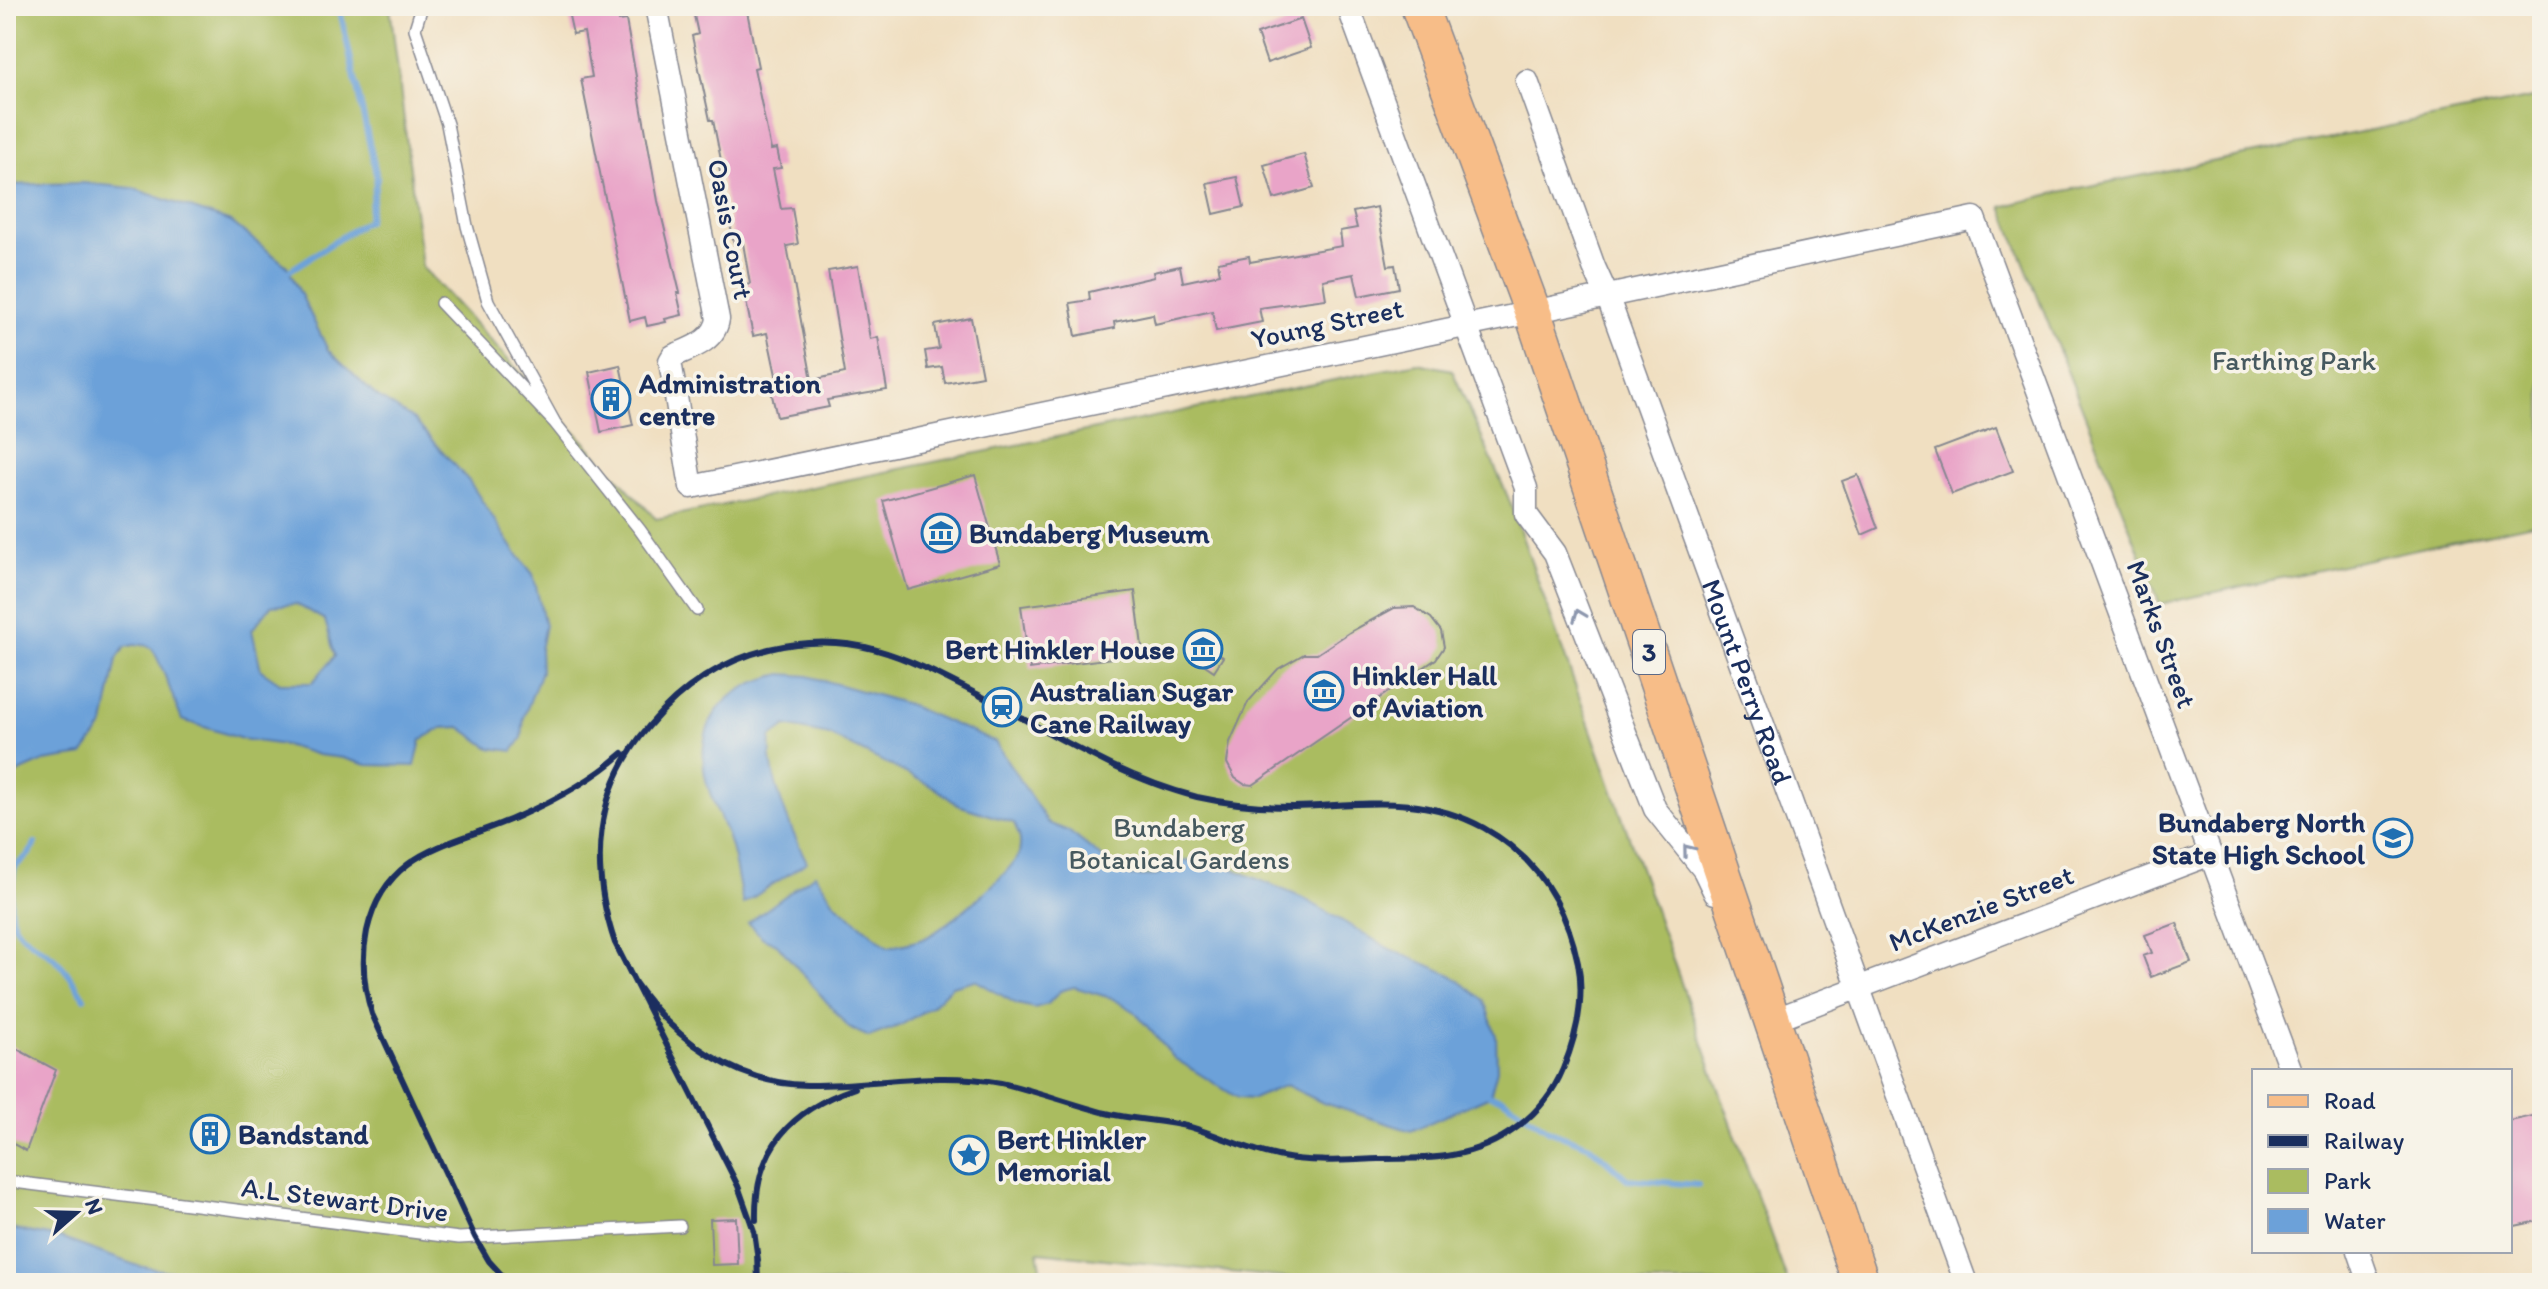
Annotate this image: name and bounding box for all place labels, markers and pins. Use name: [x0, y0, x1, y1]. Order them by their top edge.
place label: Administration centre: [638, 366, 821, 432]
building icon: Administration centre: [590, 378, 632, 420]
museum icon: Bundaberg Museum: [920, 512, 962, 554]
place label: Bundaberg Museum: [969, 516, 1210, 550]
museum icon: Bert Hinkler House: [1182, 628, 1224, 670]
place label: Bert Hinkler House: [945, 632, 1175, 666]
place label: Hinkler Hall of Aviation: [1352, 658, 1497, 724]
museum icon: Hinkler Hall of Aviation: [1303, 670, 1345, 712]
place label: Australian Sugar Cane Railway: [1029, 674, 1234, 740]
station icon: Australian Sugar Cane Railway: [981, 686, 1023, 728]
place label: Bundaberg North State High School: [2152, 805, 2366, 871]
school or university icon: Bundaberg North State High School: [2372, 817, 2414, 859]
building icon: Bandstand: [189, 1113, 231, 1155]
place label: Bandstand: [238, 1117, 369, 1151]
place label: Bert Hinkler Memorial: [997, 1122, 1147, 1188]
place icon: Bert Hinkler Memorial: [948, 1134, 990, 1176]

